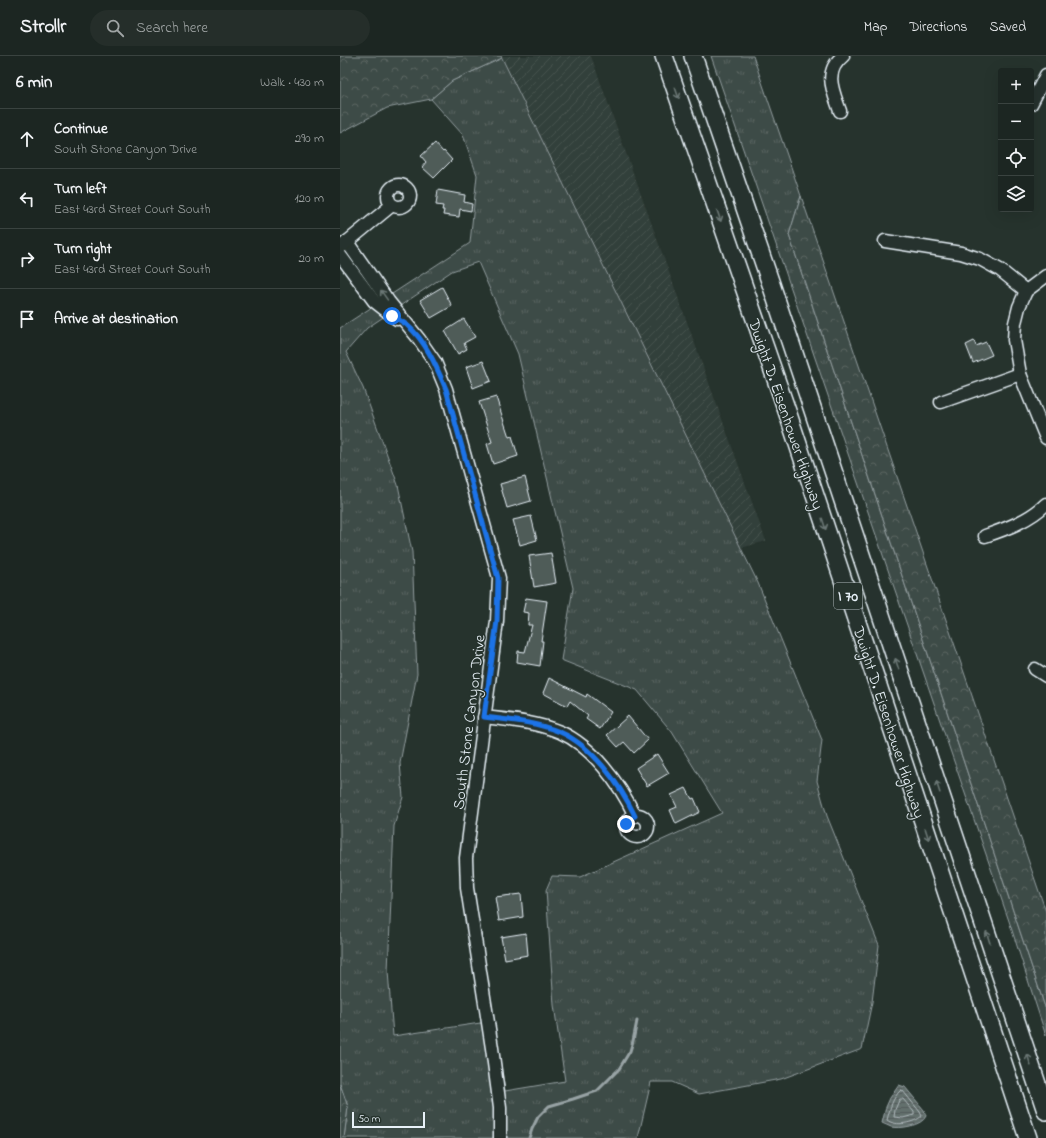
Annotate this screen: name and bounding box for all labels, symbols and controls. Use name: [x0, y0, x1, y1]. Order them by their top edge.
search box: [90, 10, 370, 46]
text: Strollr: [20, 14, 66, 41]
icon: search: [104, 17, 126, 39]
text: Search here: [136, 17, 208, 39]
text: Map: [864, 17, 887, 38]
text: Directions: [909, 17, 967, 38]
text: Saved: [989, 17, 1026, 38]
map controls: [998, 68, 1034, 212]
button: +: [998, 68, 1034, 104]
text: 6 min: [16, 70, 52, 95]
text: Walk · 430 m: [260, 73, 324, 92]
one-way arrow: [674, 86, 681, 99]
button: −: [998, 104, 1034, 140]
text: Continue: [54, 118, 108, 140]
icon: ahead: [16, 128, 38, 150]
text: 290 m: [295, 129, 324, 148]
text: South Stone Canyon Drive: [54, 140, 197, 159]
button: locate: [998, 140, 1034, 176]
button: layers: [998, 176, 1034, 212]
text: Turn left: [54, 178, 107, 200]
icon: left: [16, 188, 38, 210]
text: 120 m: [294, 189, 324, 208]
text: East 43rd Street Court South: [54, 200, 210, 219]
one-way arrow: [716, 209, 723, 222]
text: Turn right: [54, 238, 112, 260]
icon: right: [16, 248, 38, 270]
text: 20 m: [299, 249, 324, 268]
text: East 43rd Street Court South: [54, 260, 210, 279]
one-way arrow: [380, 289, 388, 300]
route start: [383, 307, 401, 325]
icon: arrive: [16, 308, 38, 330]
text: Arrive at destination: [54, 308, 178, 330]
street label: Dwight D. Eisenhower Highway: [741, 315, 829, 513]
one-way arrow: [821, 518, 828, 531]
road number: I 70: [834, 583, 862, 609]
street label: Dwight D. Eisenhower Highway: [845, 623, 930, 822]
street label: South Stone Canyon Drive: [447, 633, 493, 811]
one-way arrow: [893, 657, 900, 670]
one-way arrow: [934, 781, 941, 794]
route end: [617, 815, 635, 833]
one-way arrow: [924, 827, 931, 840]
one-way arrow: [984, 931, 991, 944]
one-way arrow: [1025, 1054, 1032, 1067]
scale bar: [352, 1110, 425, 1129]
text: 50 m: [358, 1111, 380, 1127]

